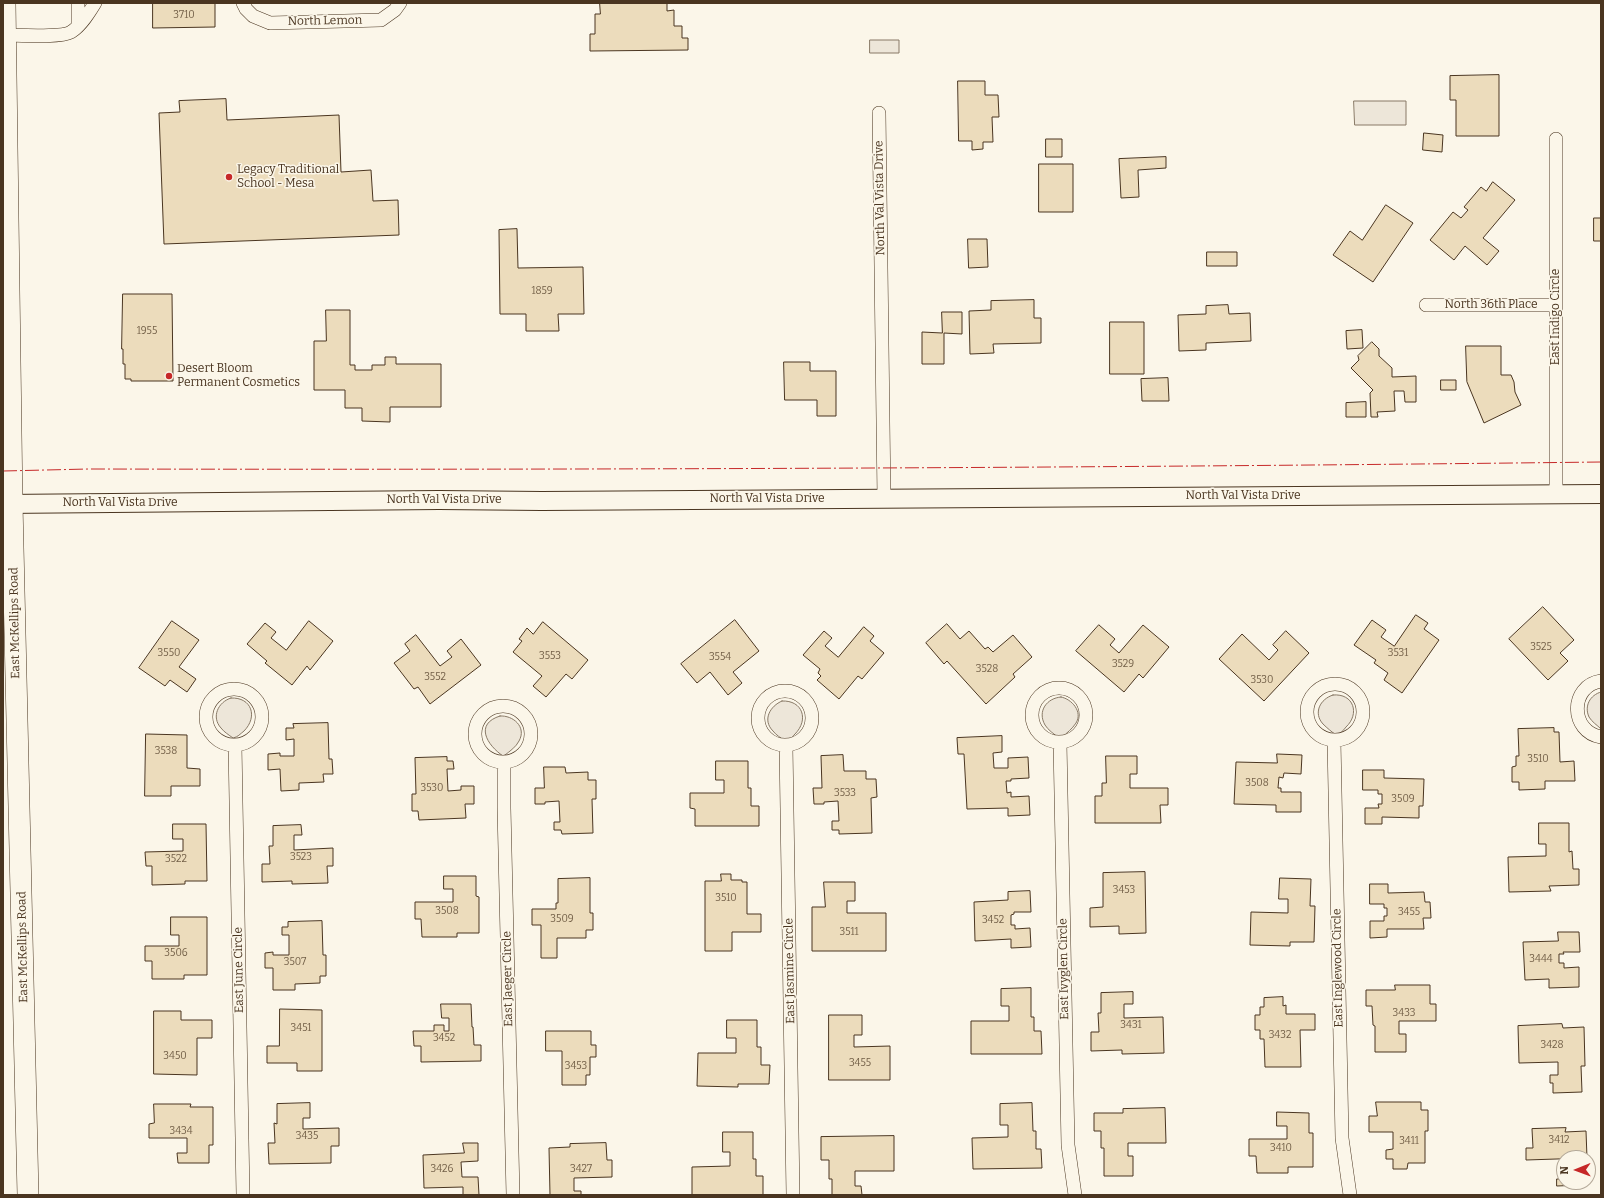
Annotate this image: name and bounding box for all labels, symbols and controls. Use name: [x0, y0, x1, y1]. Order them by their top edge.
house number: 3710: [173, 9, 195, 21]
street label: North Lemon: [288, 13, 362, 29]
street label: North Val Vista Drive: [872, 140, 888, 256]
place label: Legacy Traditional School - Mesa: [237, 163, 339, 191]
marker: Legacy Traditional School - Mesa: [224, 172, 234, 182]
street label: East Indigo Circle: [1549, 269, 1563, 365]
house number: 1859: [531, 285, 553, 297]
street label: North 36th Place: [1445, 298, 1537, 312]
house number: 1955: [137, 325, 157, 337]
place label: Desert Bloom Permanent Cosmetics: [177, 362, 300, 390]
marker: Desert Bloom Permanent Cosmetics: [164, 371, 174, 381]
street label: North Val Vista Drive: [1185, 489, 1301, 503]
street label: North Val Vista Drive: [709, 492, 825, 506]
street label: North Val Vista Drive: [386, 493, 502, 507]
street label: North Val Vista Drive: [62, 496, 178, 510]
street label: East McKellips Road: [7, 567, 23, 679]
house number: 3525: [1530, 641, 1552, 653]
house number: 3550: [158, 647, 180, 659]
house number: 3531: [1388, 647, 1408, 659]
house number: 3553: [539, 650, 561, 662]
house number: 3554: [709, 651, 731, 663]
house number: 3529: [1112, 658, 1134, 670]
house number: 3528: [976, 663, 998, 675]
house number: 3552: [424, 671, 446, 683]
house number: 3530: [1251, 674, 1273, 686]
house number: 3538: [155, 745, 177, 757]
house number: 3510: [1527, 753, 1549, 765]
house number: 3508: [1245, 777, 1269, 789]
house number: 3530: [421, 782, 443, 794]
house number: 3533: [834, 787, 856, 799]
house number: 3509: [1391, 793, 1415, 805]
house number: 3523: [290, 851, 312, 863]
house number: 3522: [165, 853, 187, 865]
house number: 3453: [1113, 884, 1135, 896]
street label: East McKellips Road: [15, 891, 31, 1003]
house number: 3510: [715, 892, 737, 904]
house number: 3508: [435, 905, 459, 917]
house number: 3455: [1398, 906, 1420, 918]
street label: East Inglewood Circle: [1330, 908, 1346, 1028]
house number: 3509: [550, 913, 574, 925]
house number: 3452: [982, 914, 1004, 926]
street label: East Jasmine Circle: [782, 918, 798, 1024]
street label: East Ivyglen Circle: [1056, 918, 1072, 1020]
house number: 3511: [839, 926, 859, 938]
street label: East June Circle: [231, 927, 247, 1013]
street label: East Jaeger Circle: [500, 931, 516, 1027]
house number: 3506: [164, 947, 188, 959]
house number: 3444: [1529, 953, 1553, 965]
house number: 3507: [284, 956, 306, 968]
house number: 3433: [1393, 1007, 1415, 1019]
house number: 3431: [1120, 1019, 1142, 1031]
house number: 3451: [291, 1022, 311, 1034]
house number: 3432: [1269, 1029, 1291, 1041]
house number: 3452: [433, 1032, 455, 1044]
house number: 3428: [1541, 1039, 1563, 1051]
house number: 3450: [163, 1050, 187, 1062]
house number: 3455: [849, 1057, 871, 1069]
house number: 3453: [565, 1060, 587, 1072]
house number: 3434: [169, 1125, 193, 1137]
house number: 3435: [296, 1130, 318, 1142]
house number: 3412: [1548, 1134, 1570, 1146]
house number: 3411: [1399, 1135, 1419, 1147]
house number: 3410: [1270, 1142, 1292, 1154]
north arrow: [1556, 1150, 1596, 1190]
house number: 3426: [431, 1163, 453, 1175]
house number: 3427: [570, 1163, 592, 1175]
text: N: [1558, 1166, 1571, 1175]

